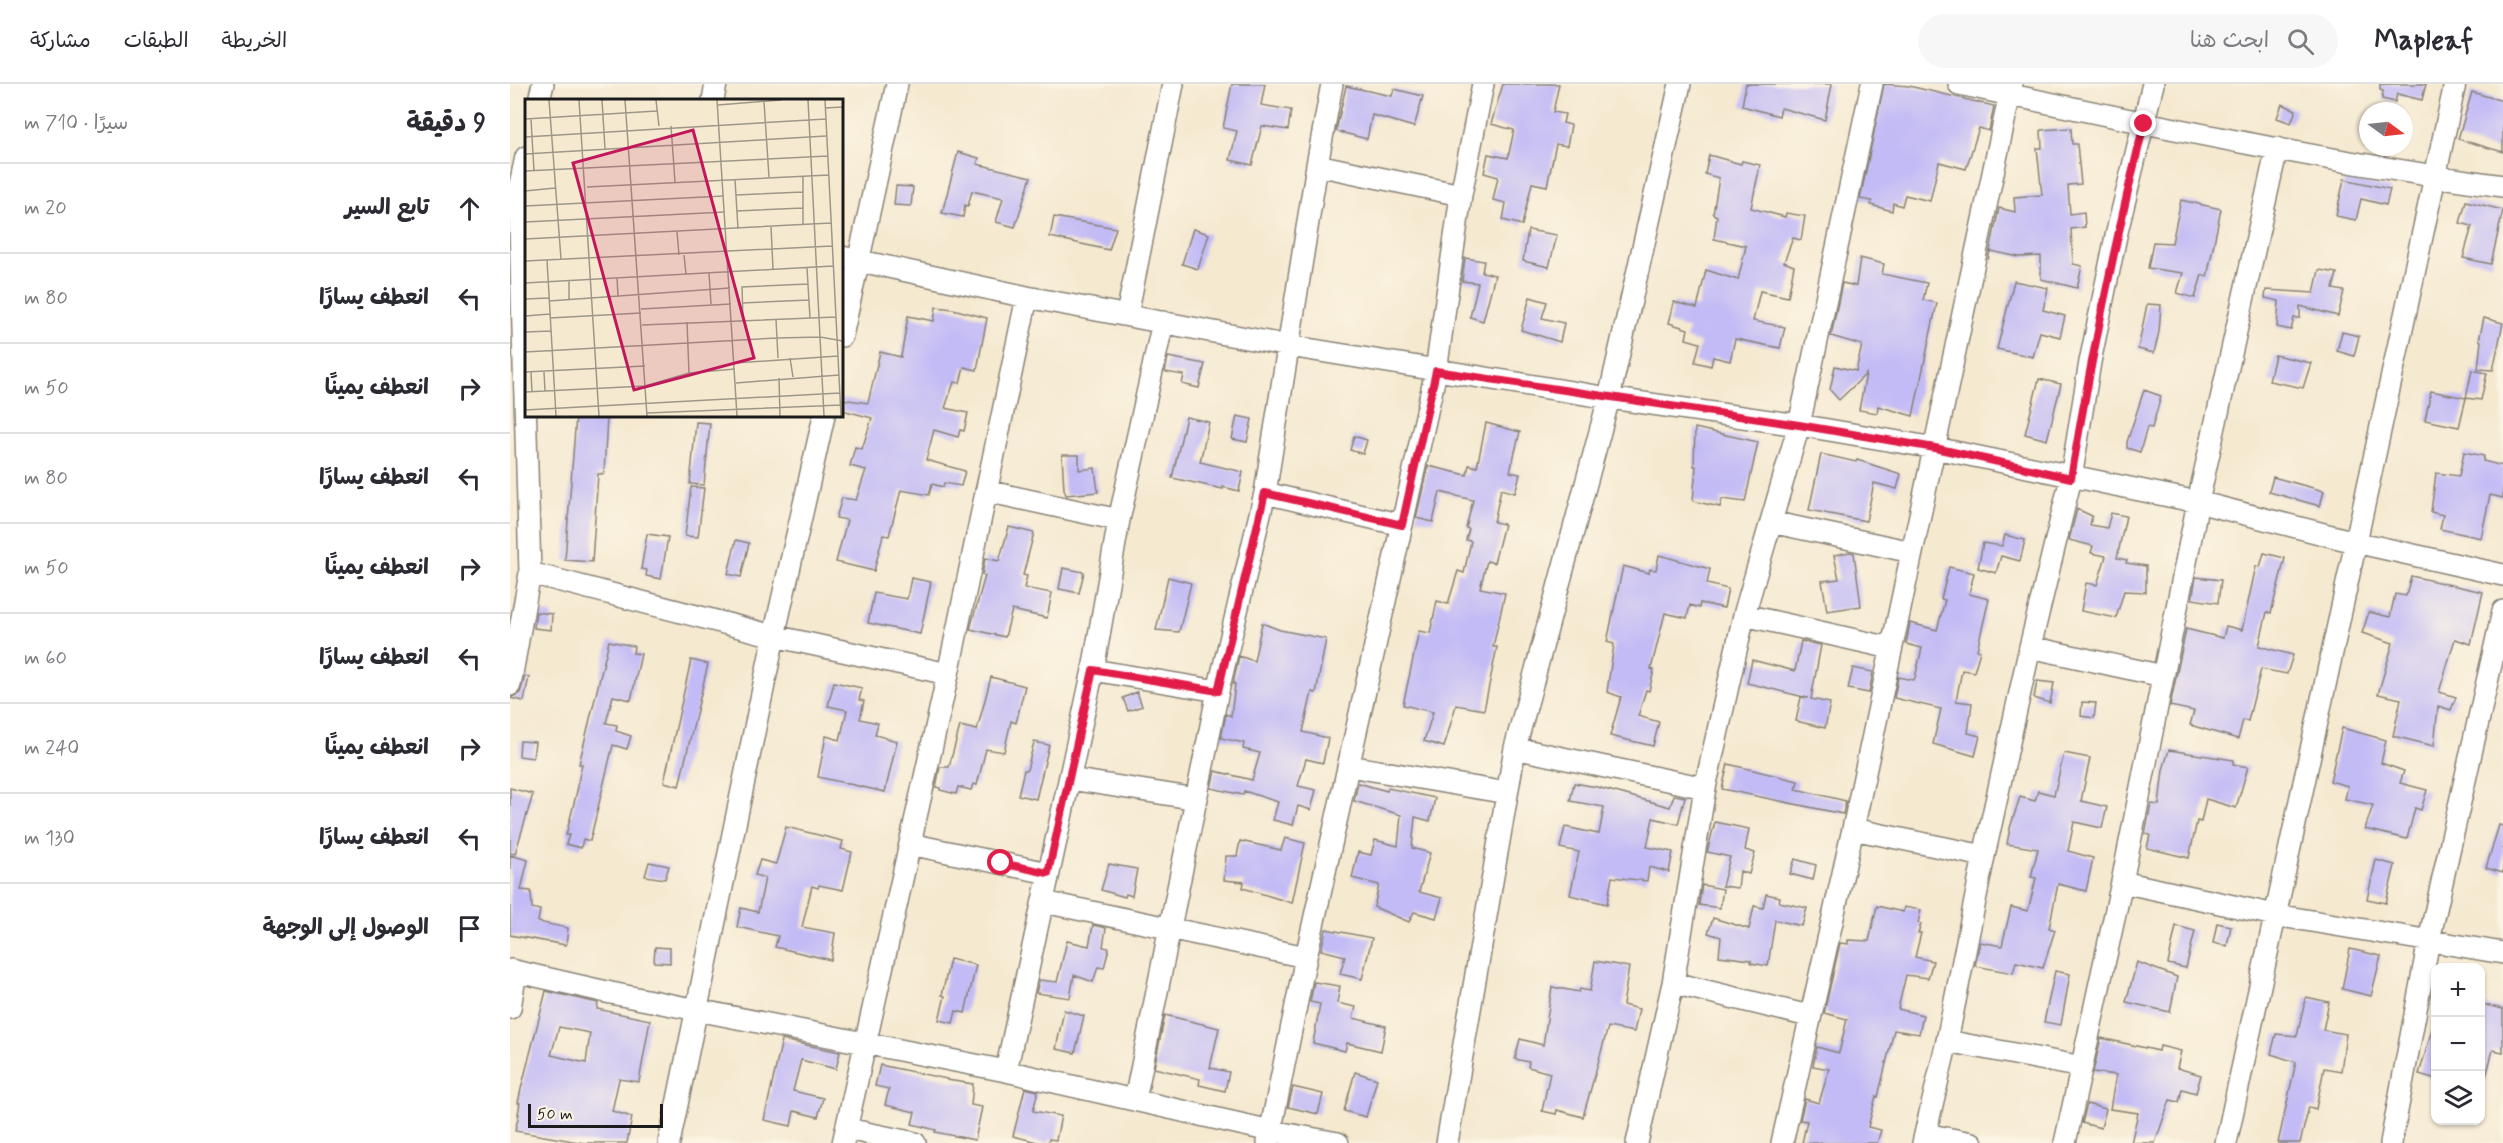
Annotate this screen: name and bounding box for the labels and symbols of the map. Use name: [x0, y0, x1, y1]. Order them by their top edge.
inset map: [525, 99, 843, 417]
north arrow: [2359, 102, 2413, 156]
route end: [2130, 110, 2156, 136]
route start: [987, 849, 1013, 875]
scale bar: [528, 1101, 663, 1128]

